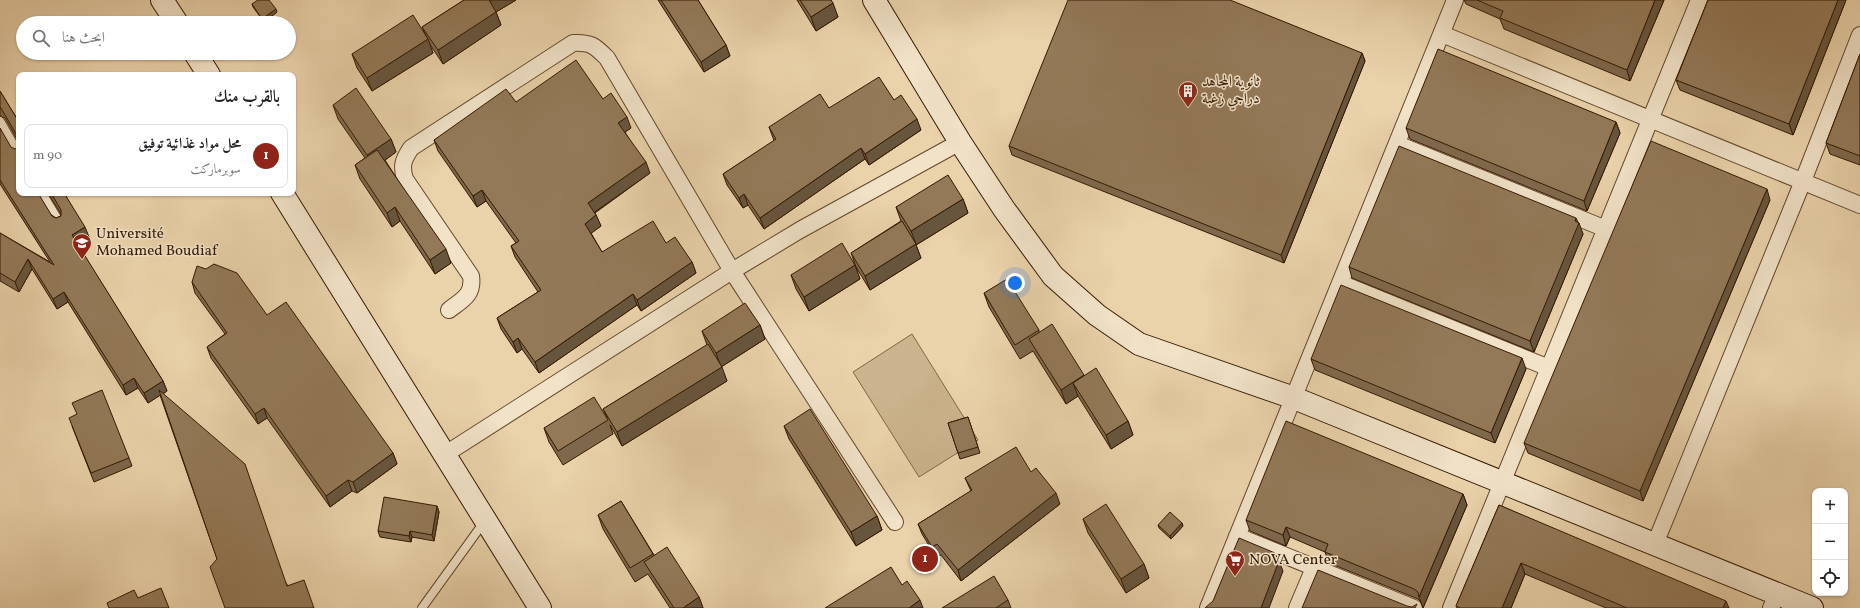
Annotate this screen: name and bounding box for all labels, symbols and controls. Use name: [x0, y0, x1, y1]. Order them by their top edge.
search box: [16, 16, 296, 60]
icon: search: [30, 27, 52, 49]
text: ابحث هنا: [62, 28, 105, 49]
place label: ثانوية المجاهد دراجي زغبة: [1202, 72, 1260, 110]
building icon: ثانوية المجاهد دراجي زغبة: [1177, 80, 1199, 108]
text: بالقرب منك: [214, 86, 280, 109]
text: محل مواد غذائية توفيق: [138, 134, 241, 155]
text: 90 m: [33, 147, 62, 165]
text: 1: [263, 147, 269, 165]
text: سوبرماركت: [191, 161, 241, 179]
place label: Université Mohamed Boudiaf: [96, 224, 219, 262]
school or university icon: Université Mohamed Boudiaf: [71, 232, 93, 260]
your location: [1005, 273, 1025, 293]
map controls: [1812, 488, 1848, 596]
button: +: [1812, 488, 1848, 524]
button: −: [1812, 524, 1848, 560]
pin: 1: [912, 544, 938, 574]
supermarket icon: NOVA Center: [1224, 549, 1246, 577]
place label: NOVA Center: [1249, 550, 1337, 571]
button: locate: [1812, 560, 1848, 596]

